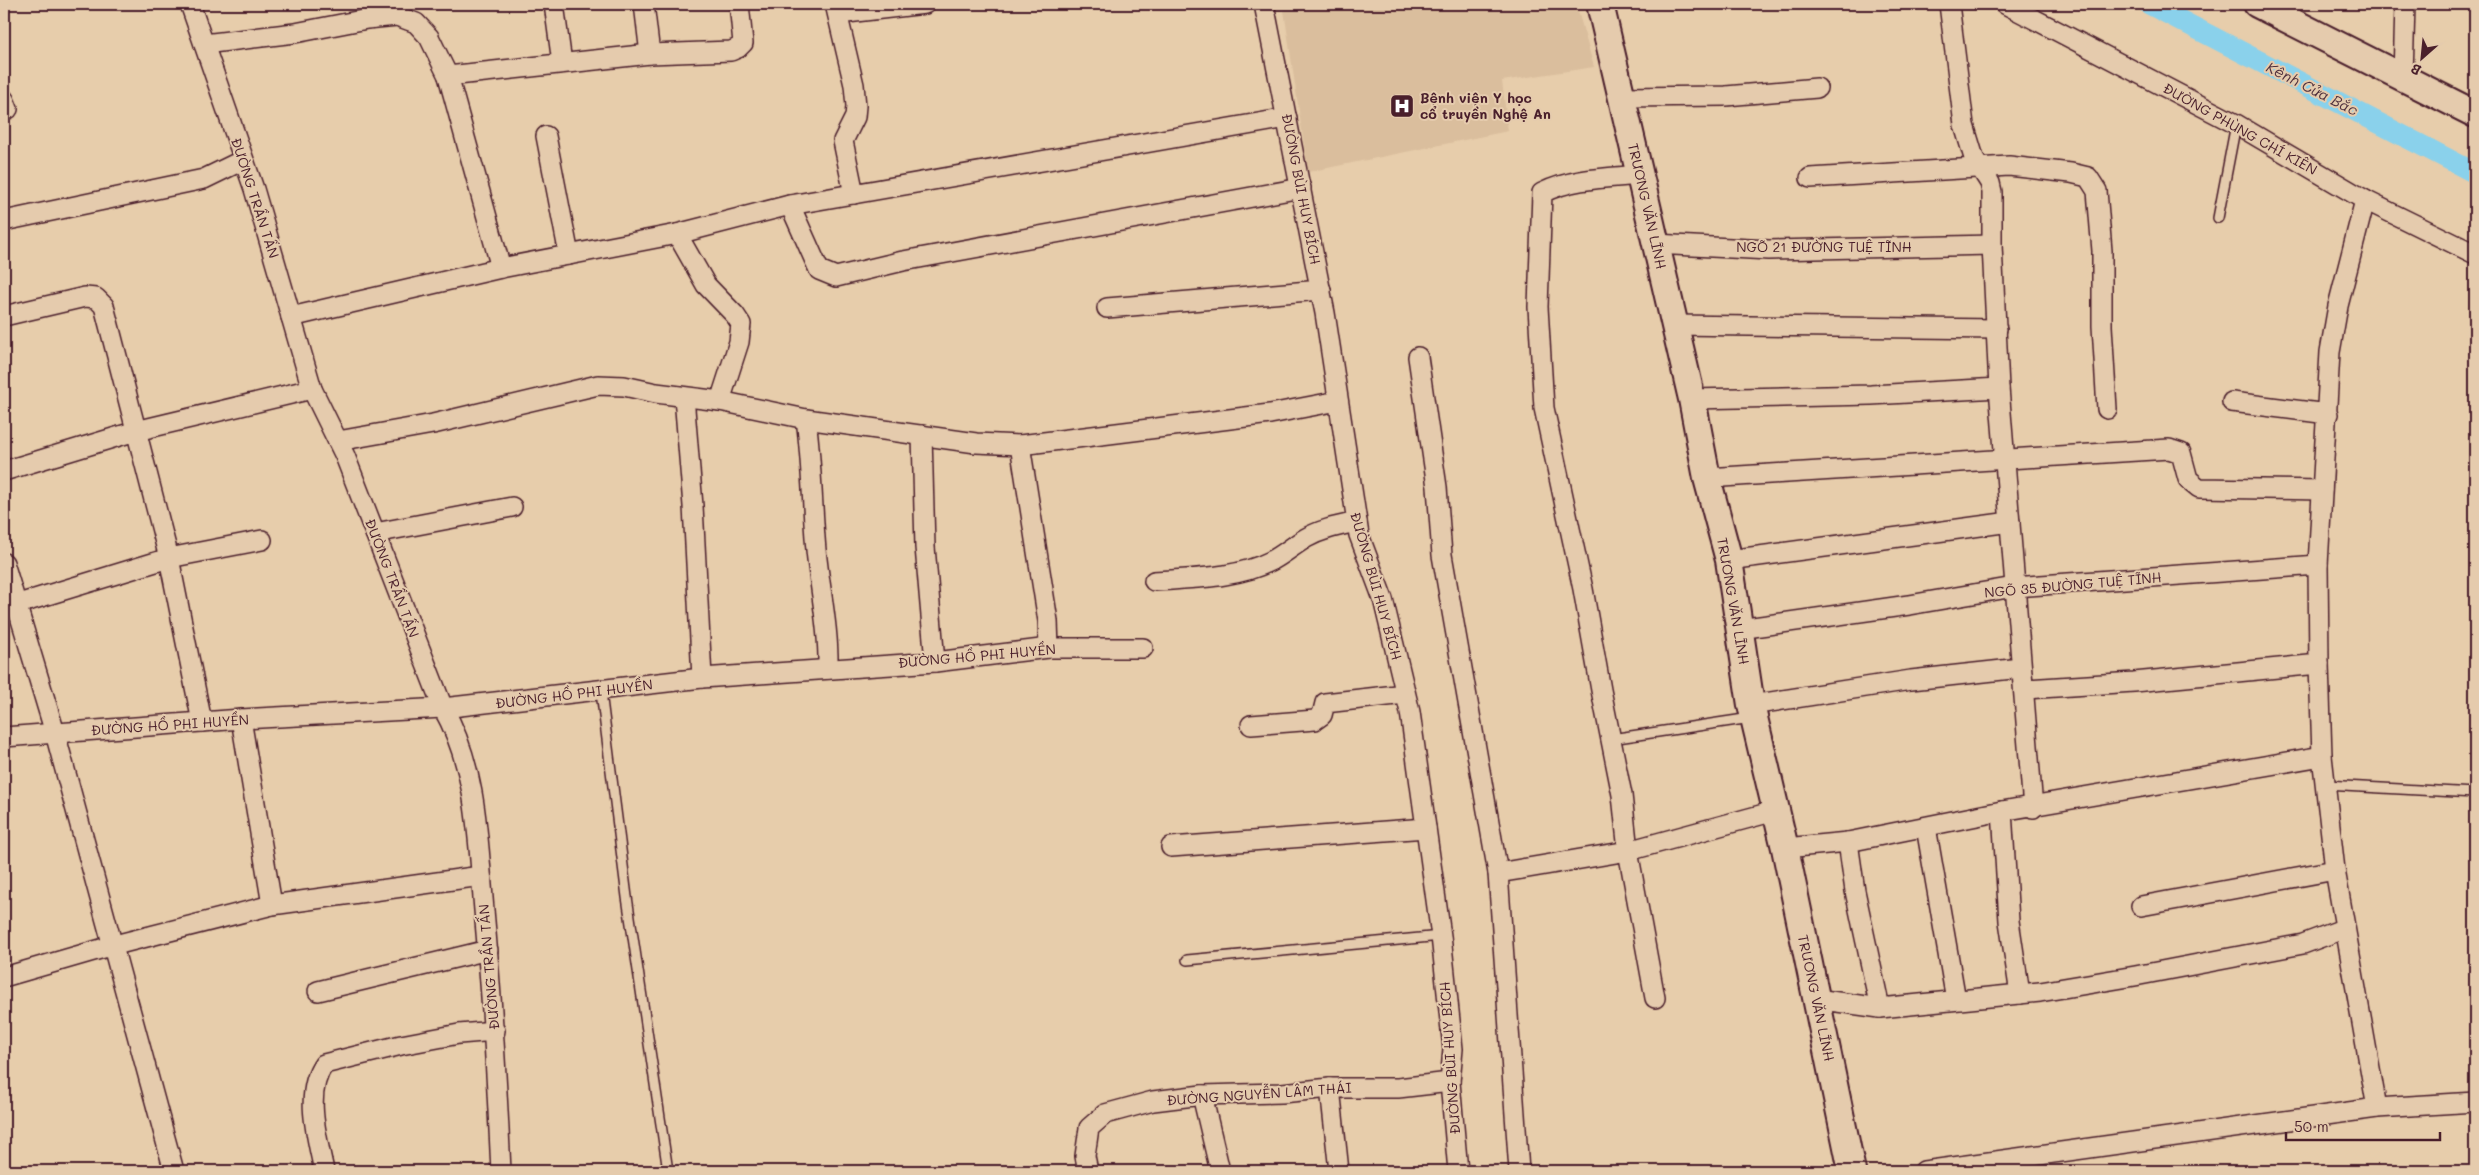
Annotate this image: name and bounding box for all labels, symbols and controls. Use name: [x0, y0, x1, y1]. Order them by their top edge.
north arrow: [2396, 32, 2446, 82]
water label: Kênh Cửa Bắc: [2263, 56, 2362, 120]
text: B: [2407, 59, 2424, 81]
street label: ĐƯỜNG PHÙNG CHÍ KIÊN: [2160, 78, 2321, 179]
place label: Bệnh viện Y học cổ truyền Nghệ An: [1420, 88, 1551, 123]
hospital icon: Bệnh viện Y học cổ truyền Nghệ An: [1389, 93, 1415, 119]
street label: ĐƯỜNG BÙI HUY BÍCH: [1278, 112, 1325, 266]
street label: ĐƯỜNG TRẦN TẤN: [227, 135, 284, 261]
street label: TRƯƠNG VĂN LĨNH: [1624, 141, 1671, 271]
street label: NGÕ 21 ĐƯỜNG TUỆ TĨNH: [1736, 237, 1912, 256]
street label: ĐƯỜNG BÙI HUY BÍCH: [1346, 510, 1407, 662]
street label: ĐƯỜNG TRẦN TẤN: [361, 516, 424, 640]
street label: TRƯƠNG VĂN LĨNH: [1713, 536, 1754, 666]
street label: NGÕ 35 ĐƯỜNG TUỆ TĨNH: [1984, 567, 2162, 602]
street label: ĐƯỜNG HỒ PHI HUYỀN: [897, 639, 1057, 672]
street label: ĐƯỜNG HỒ PHI HUYỀN: [494, 674, 654, 713]
street label: ĐƯỜNG HỒ PHI HUYỀN: [90, 709, 250, 740]
street label: ĐƯỜNG TRẦN TẤN: [474, 903, 503, 1031]
street label: TRƯƠNG VĂN LĨNH: [1794, 933, 1839, 1063]
street label: ĐƯỜNG BÙI HUY BÍCH: [1435, 981, 1464, 1135]
street label: ĐƯỜNG NGUYỄN LÂM THÁI: [1166, 1078, 1352, 1109]
scale bar: [2286, 1110, 2440, 1142]
text: 50 m: [2294, 1116, 2329, 1136]

